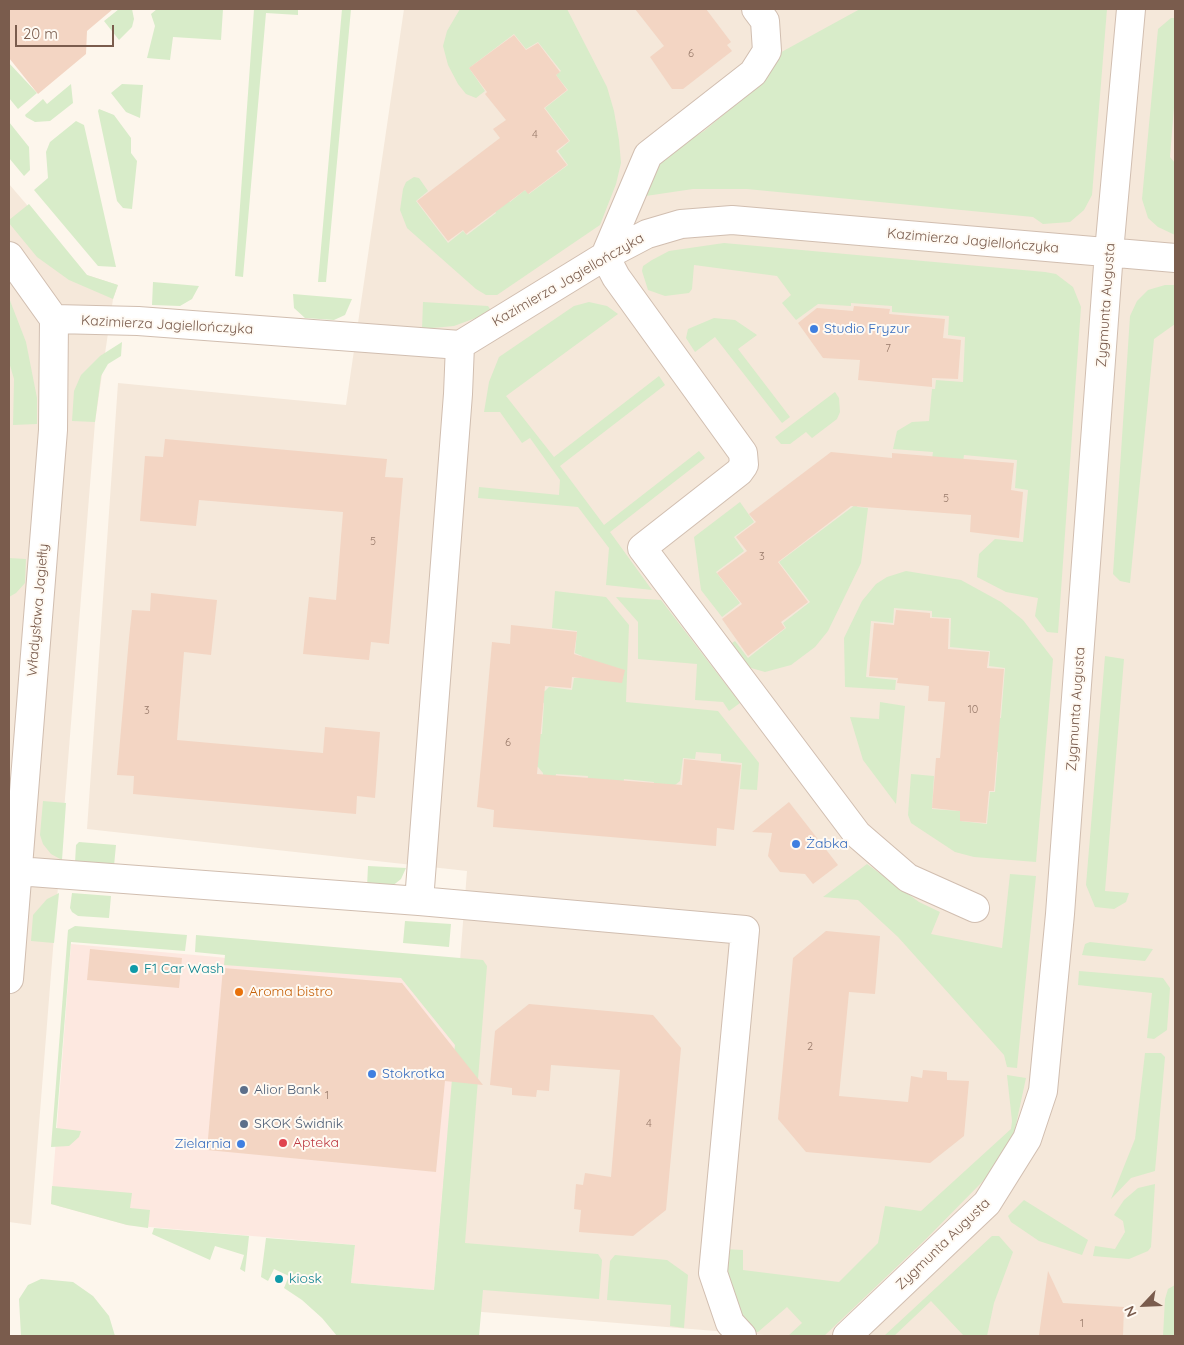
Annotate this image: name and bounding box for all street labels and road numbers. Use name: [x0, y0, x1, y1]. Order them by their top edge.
street label: Kazimierza Jagiellończyka: [886, 225, 1060, 257]
street label: Kazimierza Jagiellończyka: [489, 230, 647, 330]
street label: Zygmunta Augusta: [1093, 242, 1119, 368]
street label: Kazimierza Jagiellończyka: [80, 312, 254, 338]
street label: Władysława Jagiełły: [24, 543, 52, 677]
street label: Zygmunta Augusta: [1063, 646, 1089, 772]
street label: Zygmunta Augusta: [892, 1195, 994, 1293]

